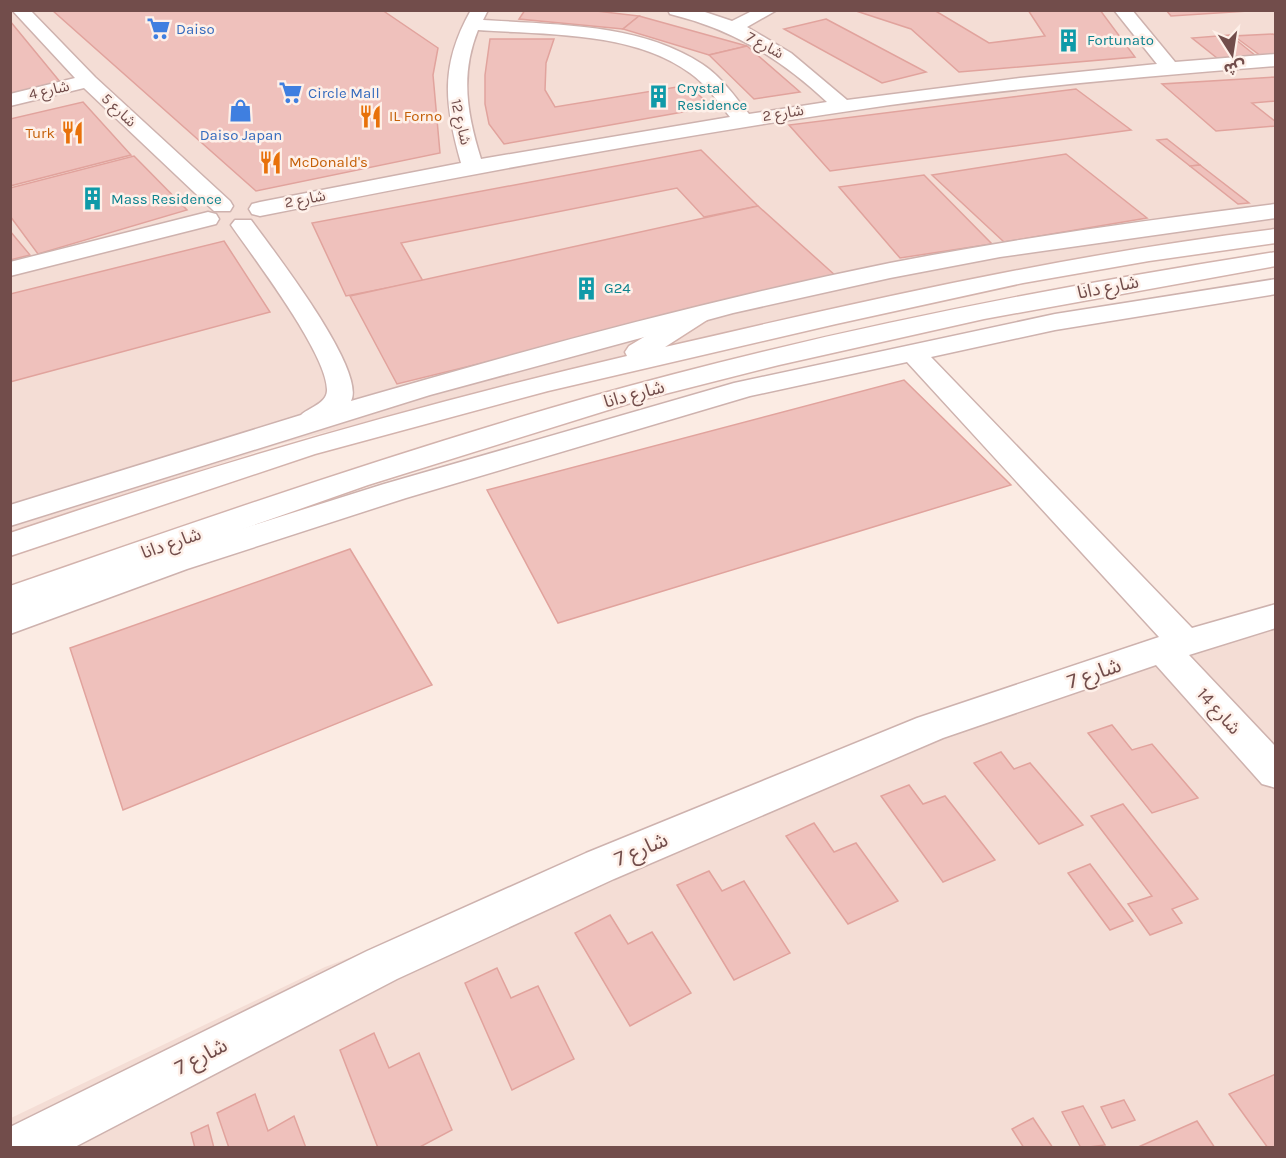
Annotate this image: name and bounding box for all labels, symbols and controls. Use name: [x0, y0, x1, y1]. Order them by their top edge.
supermarket icon: Daiso: [145, 16, 171, 42]
place label: Daiso: [176, 20, 215, 38]
north arrow: [1202, 24, 1262, 84]
street label: شارع 7: [742, 27, 787, 65]
building icon: Fortunato: [1056, 27, 1082, 53]
place label: Fortunato: [1087, 31, 1154, 49]
text: ش: [1222, 57, 1248, 80]
street label: شارع 4: [27, 77, 72, 106]
place label: Crystal Residence: [677, 79, 747, 114]
supermarket icon: Circle Mall: [277, 80, 303, 106]
place label: Circle Mall: [308, 84, 380, 102]
building icon: Crystal Residence: [646, 84, 672, 110]
street label: شارع 5: [96, 89, 140, 133]
street label: شارع 12: [444, 97, 475, 148]
shop icon: Daiso Japan: [228, 98, 254, 124]
street label: شارع 2: [761, 101, 806, 128]
restaurant icon: IL Forno: [358, 103, 384, 129]
place label: IL Forno: [389, 107, 442, 125]
restaurant icon: Turk: [60, 120, 86, 146]
place label: Turk: [26, 124, 55, 142]
place label: Daiso Japan: [200, 126, 282, 144]
restaurant icon: McDonald's: [258, 149, 284, 175]
place label: McDonald's: [289, 153, 368, 171]
building icon: Mass Residence: [80, 186, 106, 212]
street label: شارع 2: [283, 186, 328, 215]
place label: Mass Residence: [111, 190, 222, 208]
street label: شارع دانا: [1075, 270, 1141, 307]
building icon: G24: [573, 275, 599, 301]
place label: G24: [604, 279, 631, 297]
street label: شارع دانا: [601, 375, 668, 416]
street label: شارع دانا: [138, 522, 205, 566]
street label: شارع 7: [1064, 653, 1125, 696]
street label: شارع 14: [1190, 683, 1246, 741]
street label: شارع 7: [611, 827, 673, 874]
street label: شارع 7: [171, 1033, 233, 1082]

